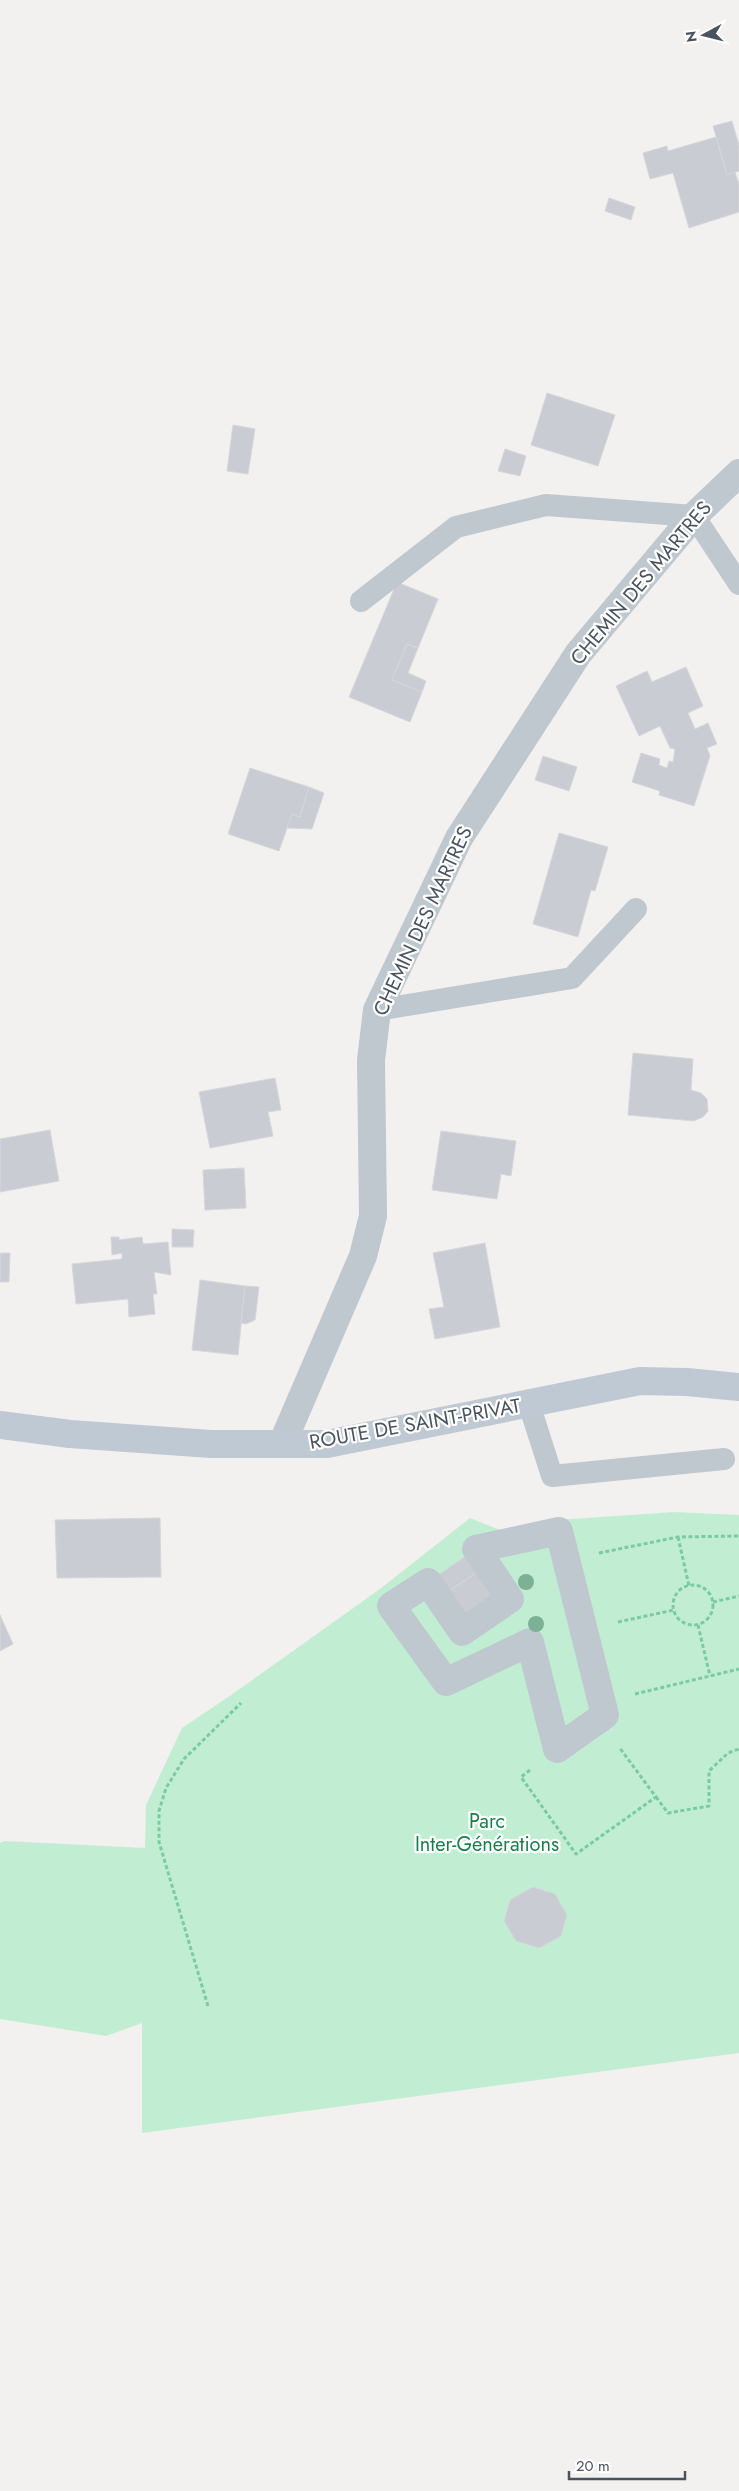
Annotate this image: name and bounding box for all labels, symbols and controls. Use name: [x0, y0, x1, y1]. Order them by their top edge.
north arrow: [679, 10, 729, 60]
text: N: [680, 30, 702, 43]
street label: CHEMIN DES MARTRES: [564, 495, 718, 671]
street label: CHEMIN DES MARTRES: [366, 821, 480, 1021]
street label: ROUTE DE SAINT-PRIVAT: [307, 1391, 524, 1457]
park label: Parc Inter-Générations: [415, 1807, 559, 1859]
scale bar: [569, 2448, 685, 2480]
text: 20 m: [576, 2455, 610, 2477]

